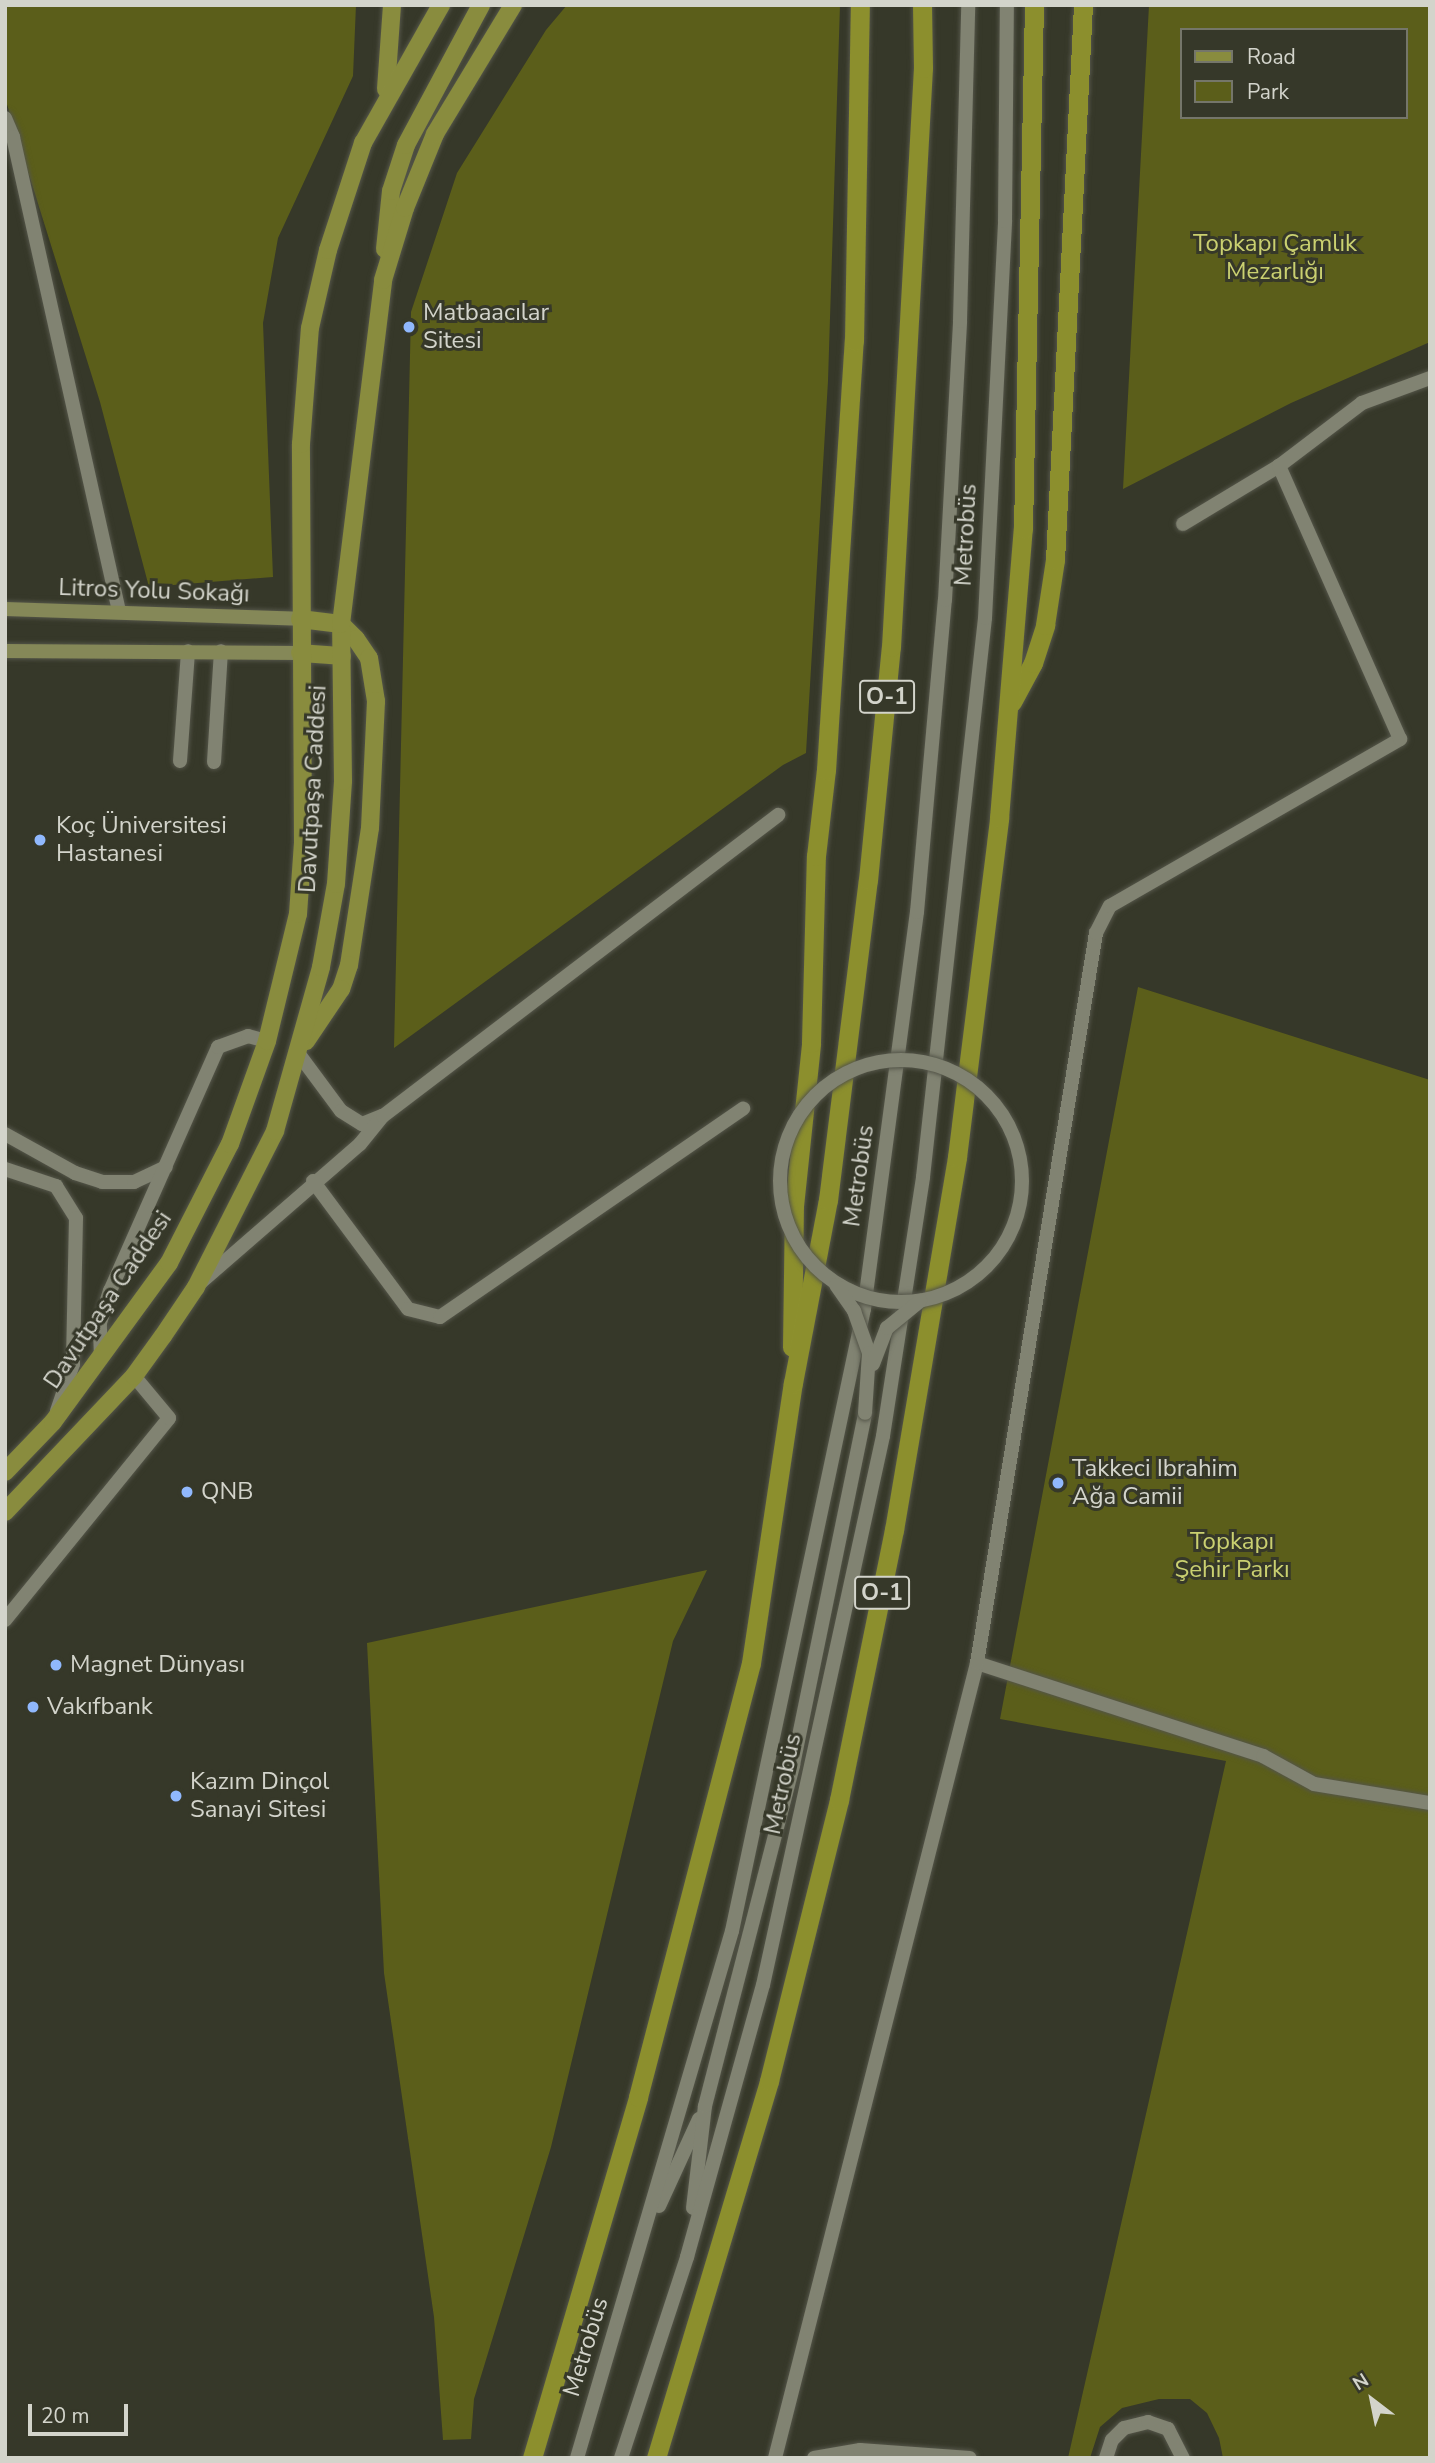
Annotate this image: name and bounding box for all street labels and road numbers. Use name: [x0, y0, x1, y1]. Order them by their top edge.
street label: Metrobüs: [949, 483, 983, 587]
street label: Litros Yolu Sokağı: [58, 573, 250, 609]
road number: O-1: [859, 678, 915, 716]
street label: Davutpaşa Caddesi: [293, 684, 333, 894]
street label: Metrobüs: [838, 1123, 880, 1229]
street label: Davutpaşa Caddesi: [38, 1206, 178, 1394]
road number: O-1: [854, 1574, 910, 1612]
street label: Metrobüs: [758, 1731, 808, 1837]
street label: Metrobüs: [557, 2294, 615, 2400]

